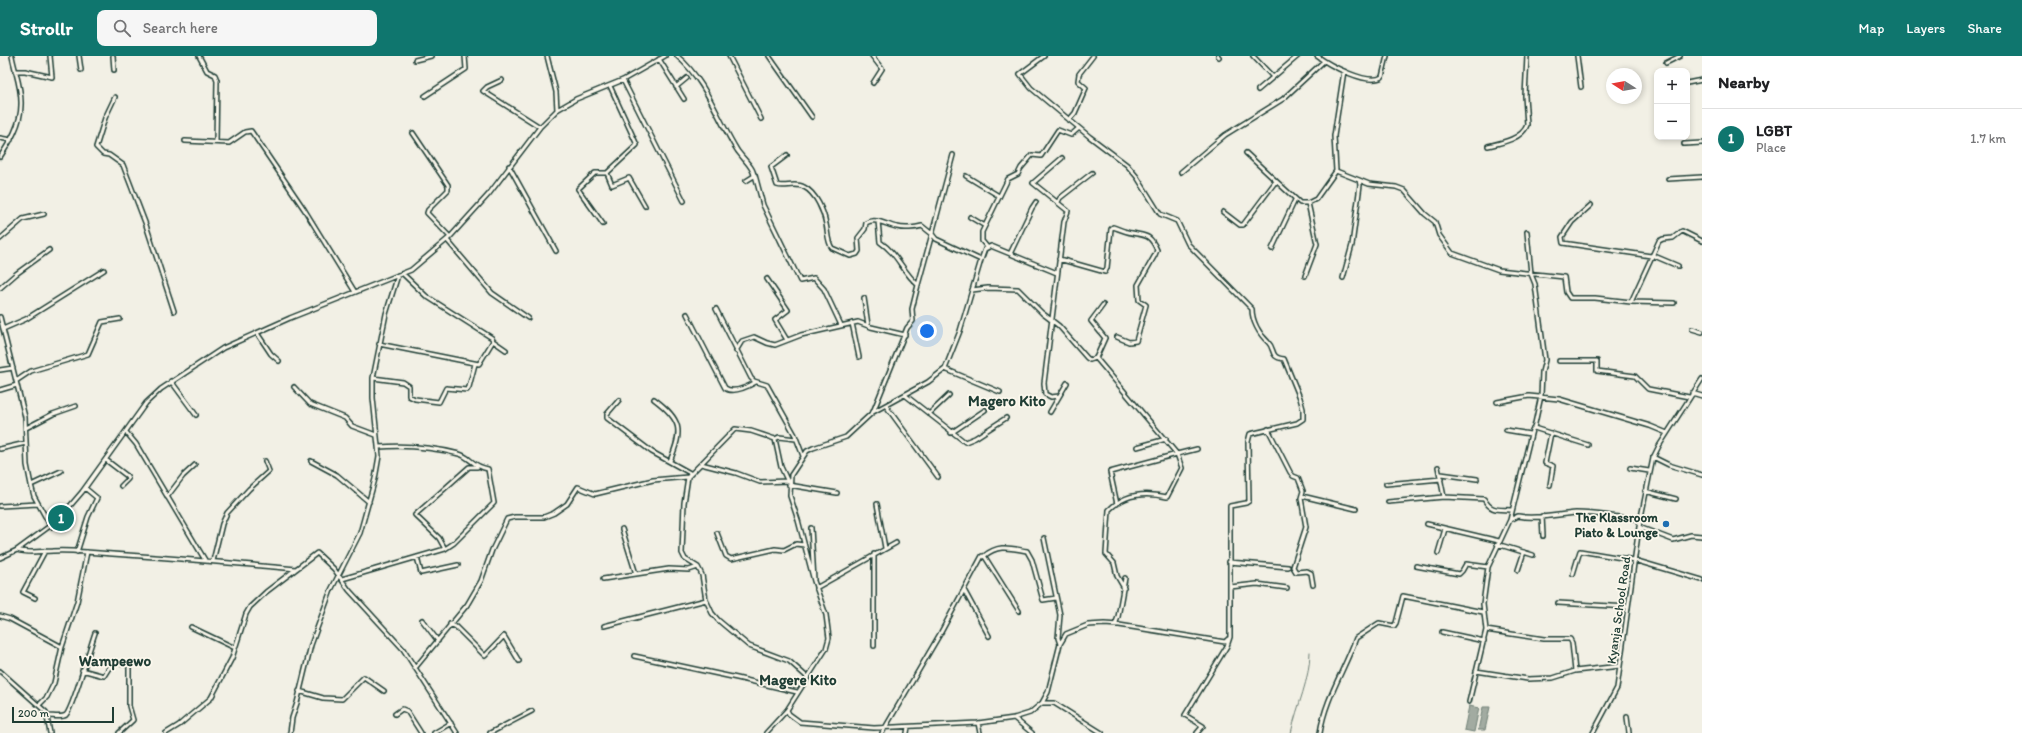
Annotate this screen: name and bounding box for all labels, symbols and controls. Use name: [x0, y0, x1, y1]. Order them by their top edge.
search box: [97, 10, 377, 46]
text: Strollr: [20, 17, 73, 40]
icon: search: [111, 17, 133, 39]
text: Search here: [143, 19, 218, 37]
text: Map: [1859, 20, 1884, 37]
text: Layers: [1906, 20, 1945, 37]
text: Share: [1967, 20, 2002, 37]
north arrow: [1606, 68, 1642, 104]
map controls: [1654, 68, 1690, 140]
button: +: [1654, 68, 1690, 104]
text: Nearby: [1718, 72, 1770, 92]
button: −: [1654, 104, 1690, 140]
text: LGBT: [1756, 122, 1792, 140]
text: 1: [1728, 131, 1734, 146]
text: 1.7 km: [1970, 131, 2006, 146]
text: Place: [1756, 140, 1786, 155]
your location: [917, 321, 937, 341]
district label: Magero Kito: [968, 392, 1046, 411]
pin: 1: [48, 503, 74, 533]
place label: The Klassroom Piato & Lounge: [1575, 510, 1658, 541]
marker: The Klassroom Piato & Lounge: [1661, 519, 1671, 529]
street label: Kyanja School Road: [1604, 555, 1633, 665]
district label: Wampeewo: [79, 652, 151, 671]
district label: Magere Kito: [759, 671, 837, 690]
scale bar: [12, 705, 114, 724]
text: 200 m: [18, 707, 49, 720]

